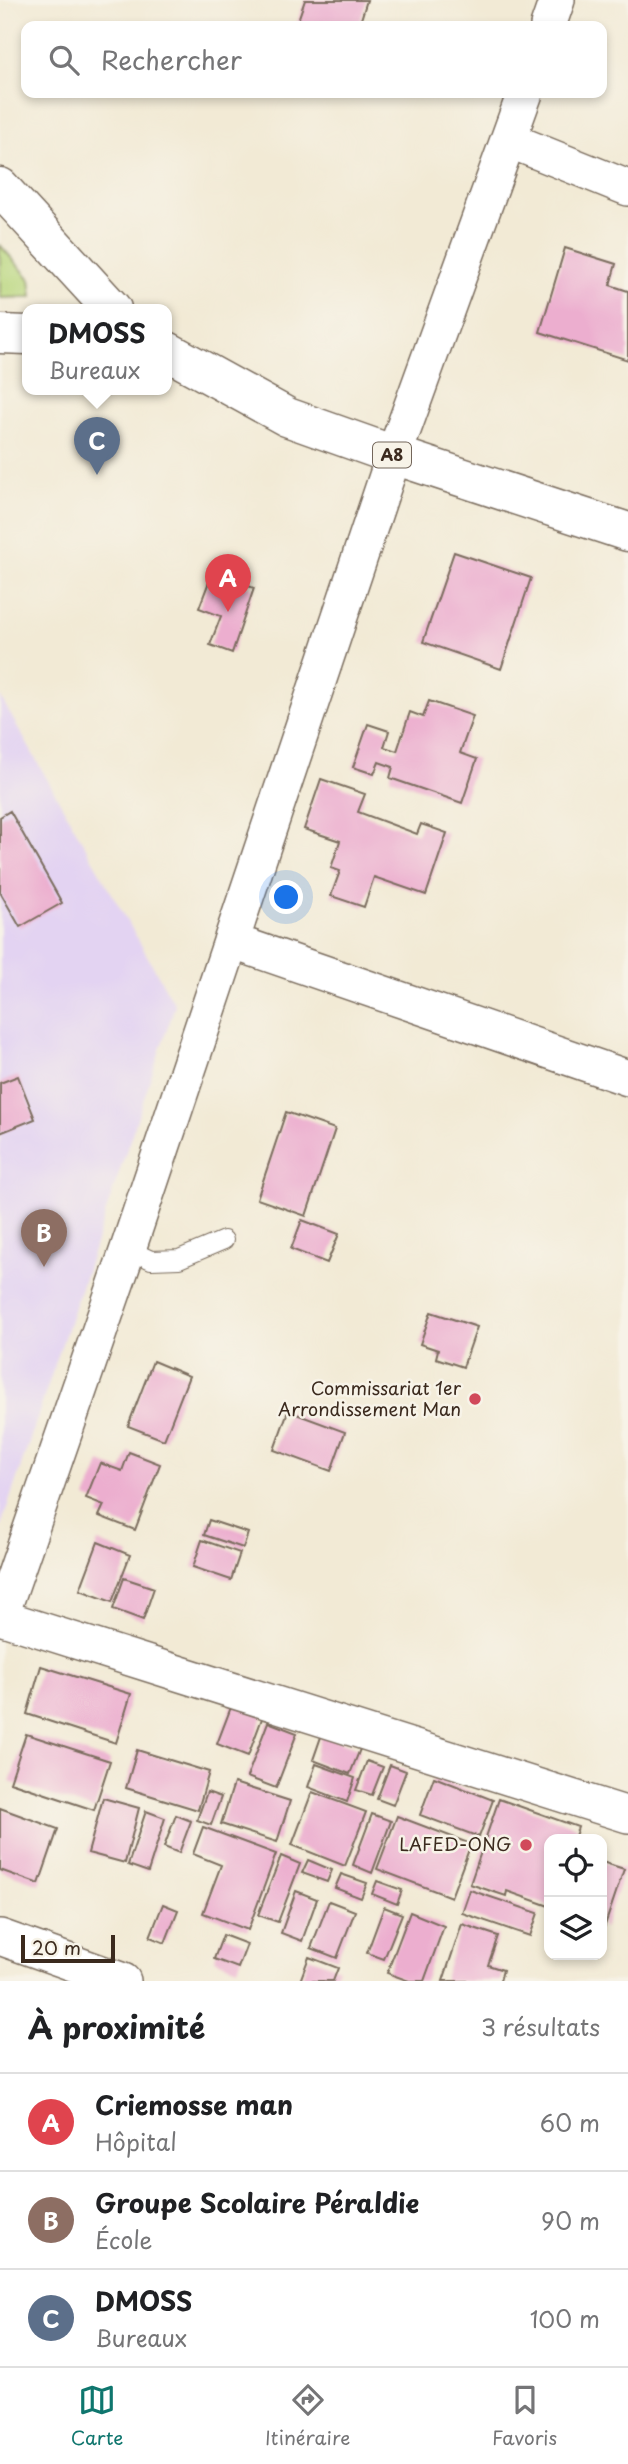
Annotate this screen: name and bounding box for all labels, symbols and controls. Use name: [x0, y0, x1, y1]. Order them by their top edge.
search box: [21, 21, 607, 98]
text: Rechercher: [101, 40, 242, 79]
icon: search: [45, 41, 83, 79]
popup: [22, 304, 172, 395]
text: DMOSS: [48, 313, 146, 352]
text: Bureaux: [48, 352, 140, 387]
pin: C: [74, 417, 120, 475]
road number: A8: [373, 442, 411, 468]
pin: A: [205, 554, 251, 612]
your location: [269, 880, 303, 914]
pin: B: [21, 1209, 67, 1267]
place label: Commissariat 1er Arrondissement Man: [278, 1374, 462, 1422]
marker: Commissariat 1er Arrondissement Man: [467, 1391, 483, 1407]
place label: LAFED-ONG: [399, 1830, 512, 1857]
map controls: [544, 1834, 607, 1960]
button: locate: [544, 1834, 607, 1897]
marker: LAFED-ONG: [518, 1837, 534, 1853]
button: layers: [544, 1897, 607, 1960]
scale bar: [21, 1932, 116, 1964]
text: 20 m: [32, 1933, 81, 1961]
text: À proximité: [28, 2004, 205, 2049]
text: 3 résultats: [481, 2009, 600, 2044]
text: Criemosse man: [95, 2085, 293, 2124]
text: A: [42, 2105, 60, 2140]
text: 60 m: [540, 2105, 600, 2140]
text: Hôpital: [95, 2124, 177, 2159]
text: Groupe Scolaire Péraldie: [95, 2183, 419, 2222]
text: B: [43, 2203, 59, 2238]
text: 90 m: [541, 2203, 600, 2238]
text: École: [95, 2222, 152, 2257]
text: DMOSS: [95, 2281, 192, 2320]
text: C: [42, 2301, 60, 2336]
text: 100 m: [530, 2301, 600, 2336]
text: Bureaux: [95, 2320, 187, 2355]
tab: Carte: [71, 2381, 123, 2451]
tab: Itinéraire: [265, 2381, 350, 2451]
tab: Favoris: [492, 2381, 557, 2451]

